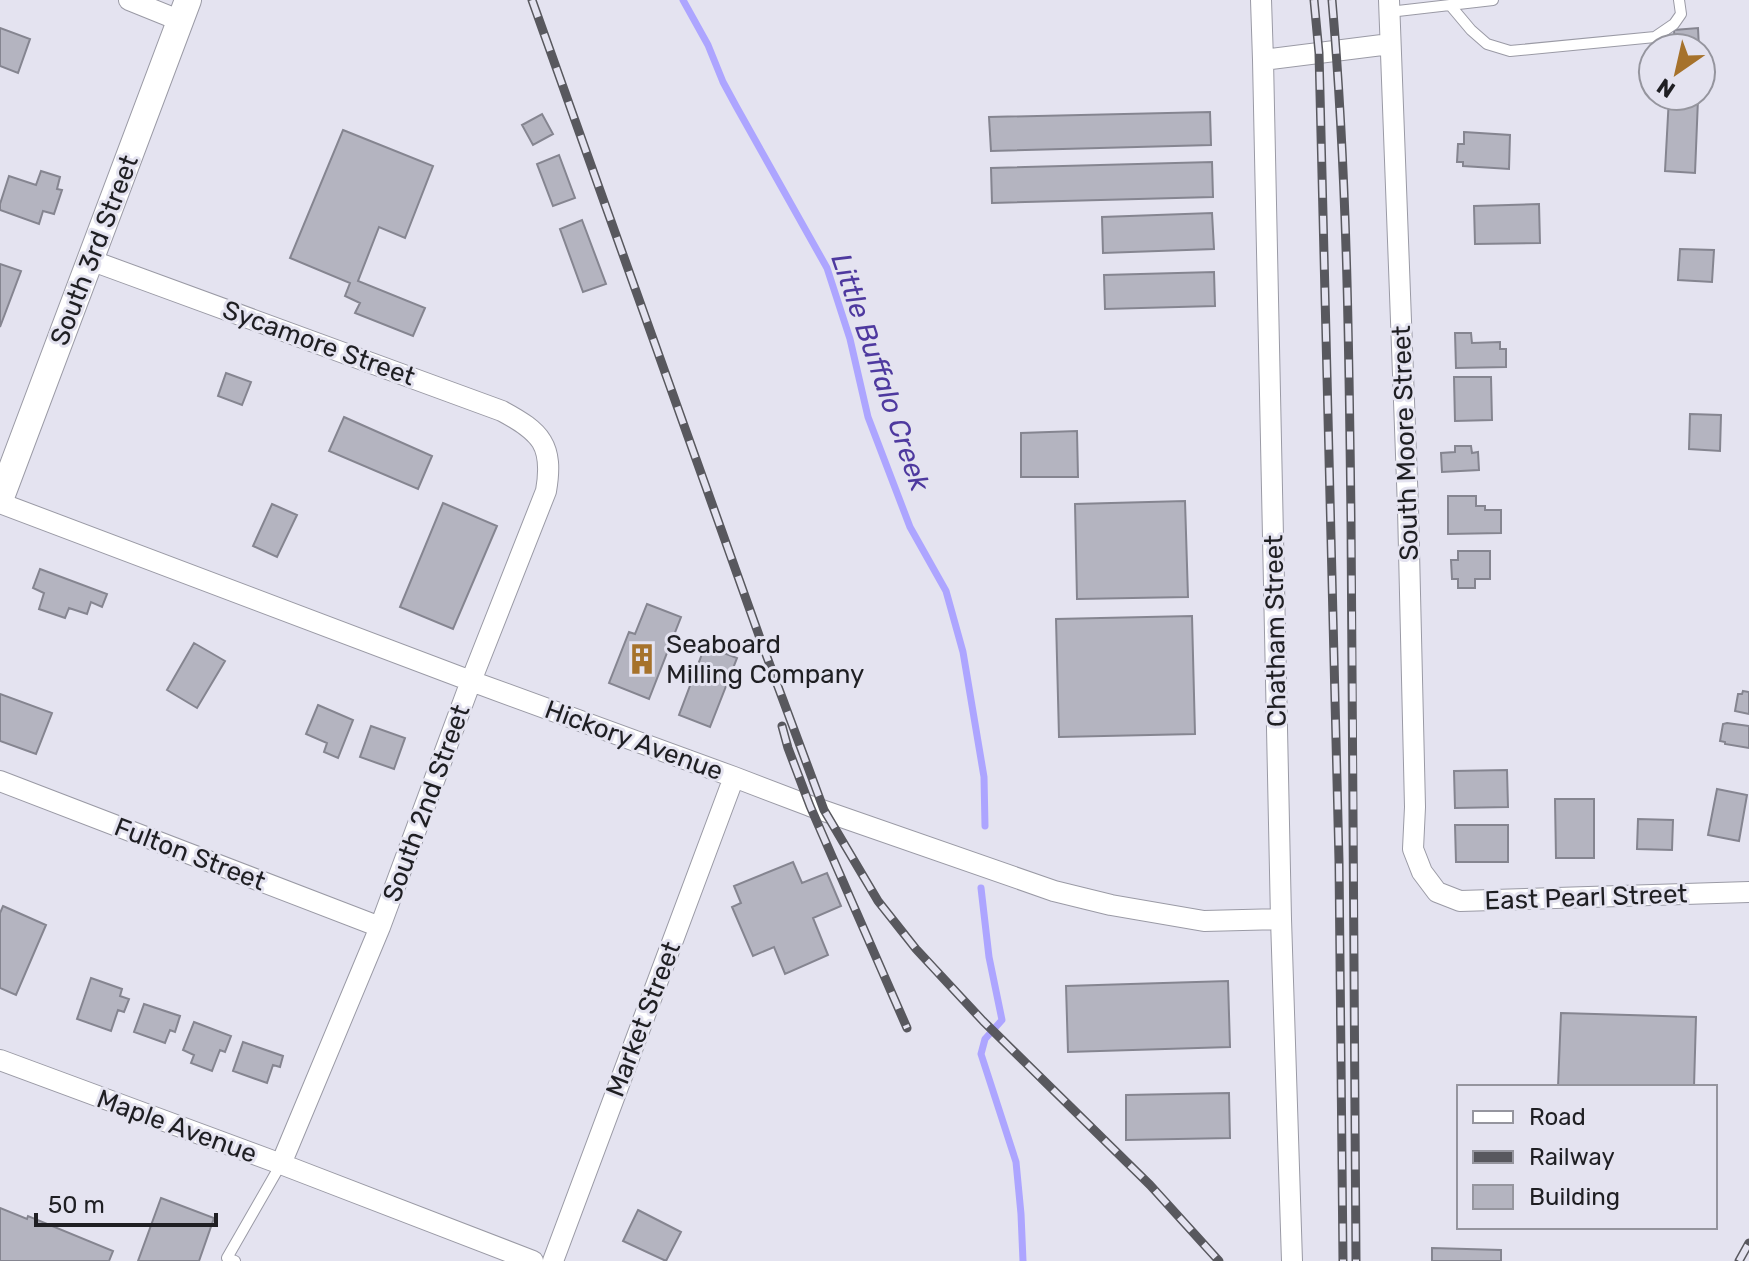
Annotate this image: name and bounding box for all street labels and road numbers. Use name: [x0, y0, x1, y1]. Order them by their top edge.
street label: South 3rd Street: [44, 151, 145, 350]
street label: Sycamore Street: [218, 294, 419, 393]
street label: South Moore Street: [1386, 325, 1425, 561]
street label: Chatham Street: [1258, 535, 1293, 727]
street label: Hickory Avenue: [541, 694, 727, 787]
street label: South 2nd Street: [376, 701, 476, 906]
street label: Fulton Street: [110, 811, 270, 897]
street label: East Pearl Street: [1484, 878, 1688, 917]
street label: Market Street: [600, 937, 687, 1101]
street label: Maple Avenue: [93, 1083, 261, 1170]

